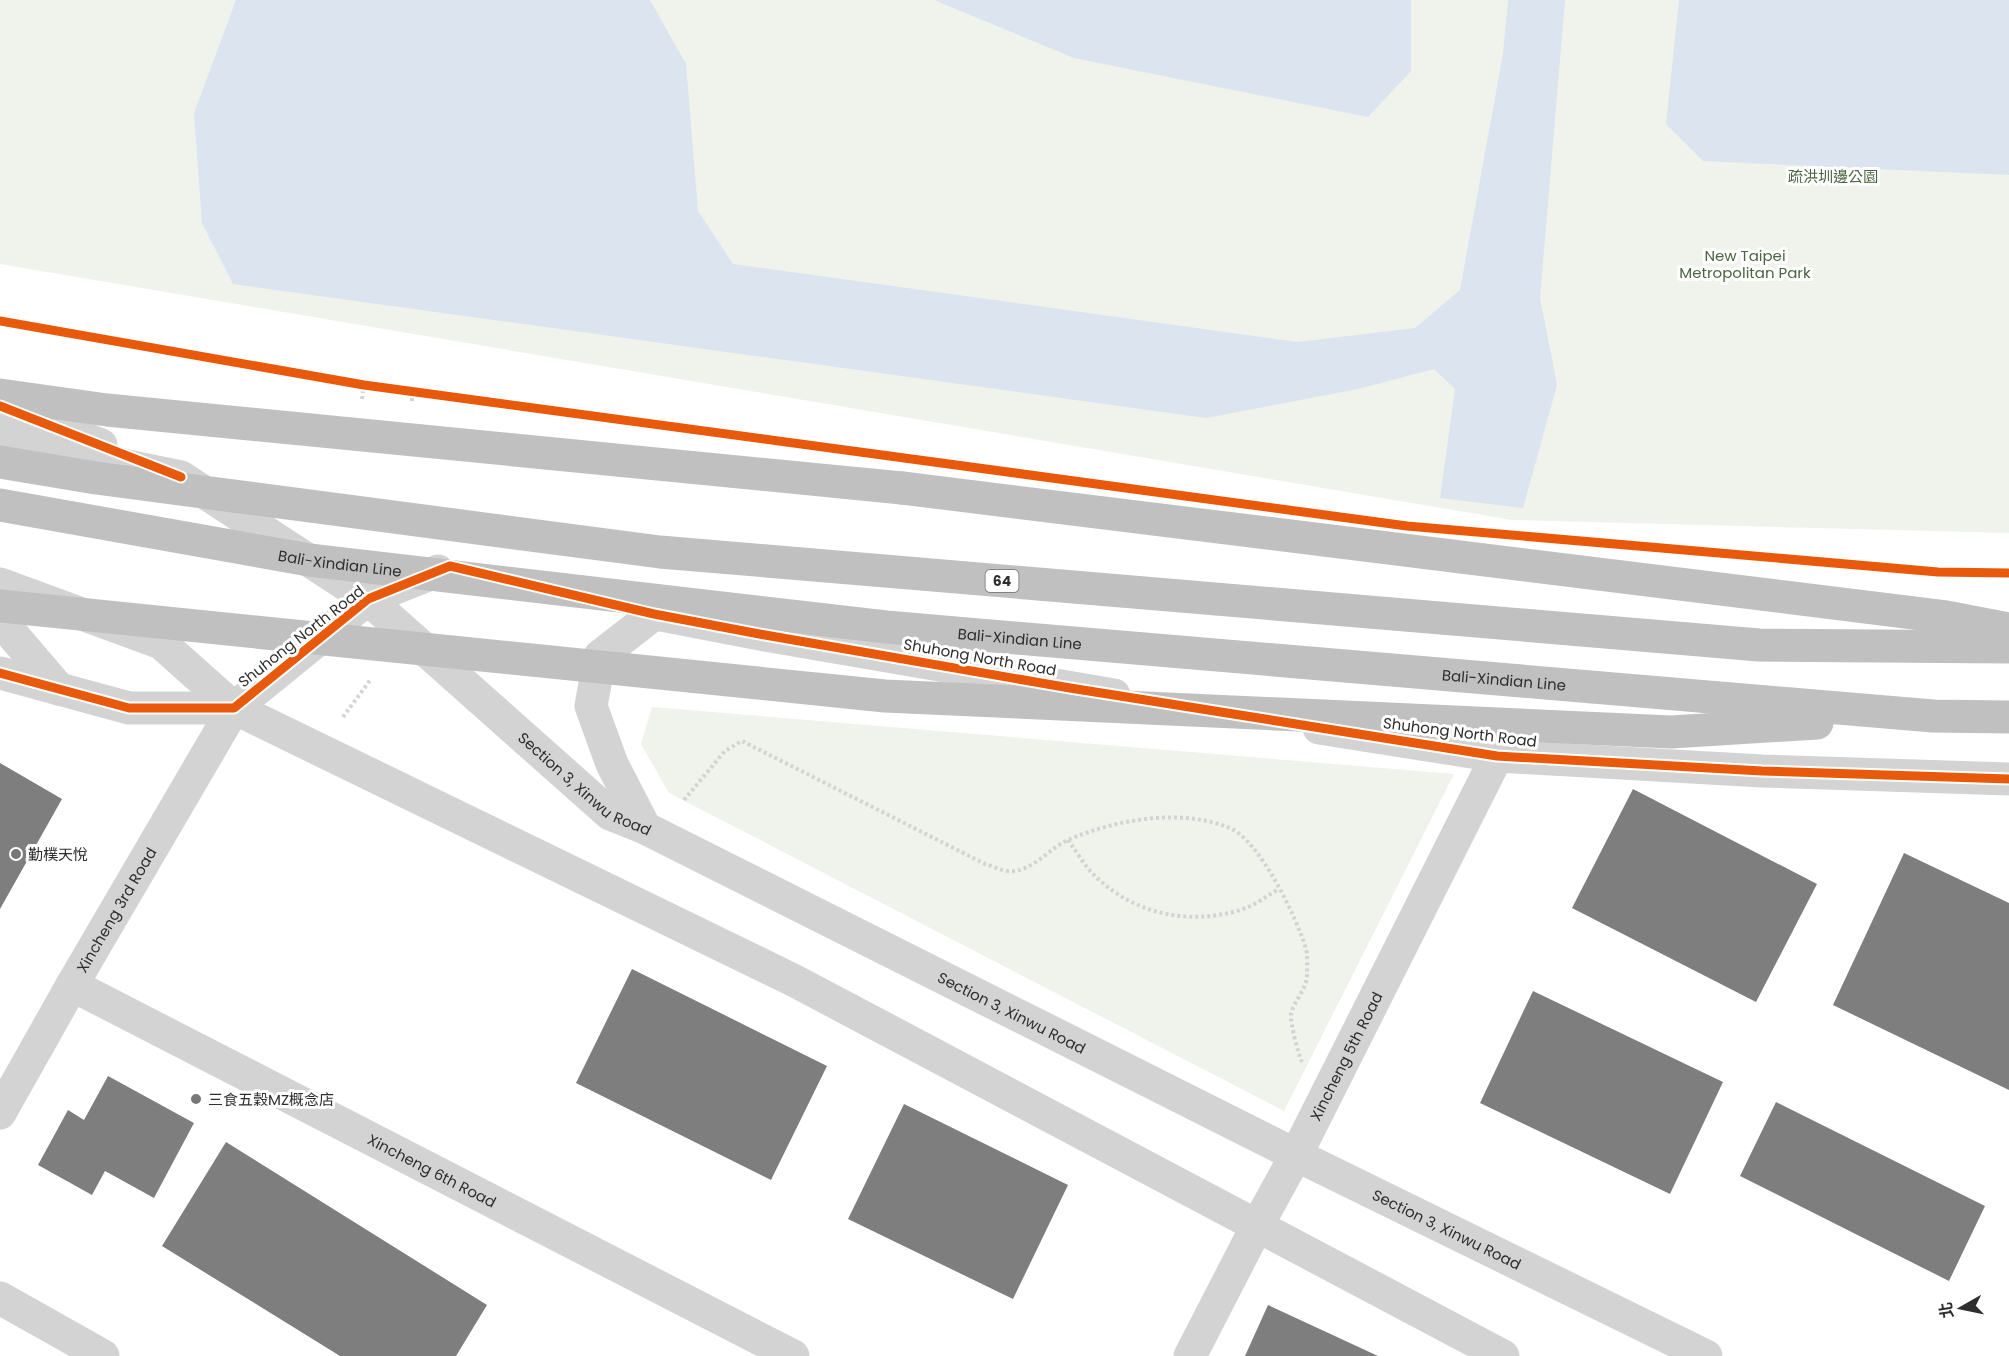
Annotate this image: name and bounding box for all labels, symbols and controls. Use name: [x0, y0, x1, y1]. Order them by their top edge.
park label: 疏洪圳邊公園: [1788, 166, 1878, 187]
park label: New Taipei Metropolitan Park: [1679, 245, 1811, 283]
street label: Bali-Xindian Line: [277, 544, 403, 581]
road number: 64: [986, 570, 1018, 592]
street label: Shuhong North Road: [234, 580, 368, 692]
street label: Bali-Xindian Line: [957, 623, 1083, 654]
street label: Shuhong North Road: [902, 633, 1058, 681]
street label: Bali-Xindian Line: [1441, 664, 1567, 695]
street label: Shuhong North Road: [1382, 712, 1538, 752]
street label: Section 3, Xinwu Road: [514, 727, 655, 840]
street label: Xincheng 3rd Road: [71, 843, 161, 976]
place label: 勤樸天悅: [28, 844, 88, 865]
marker: 勤樸天悅: [9, 847, 23, 861]
street label: Section 3, Xinwu Road: [934, 966, 1089, 1058]
street label: Xincheng 5th Road: [1305, 988, 1387, 1124]
place label: 三食五穀MZ概念店: [208, 1089, 334, 1110]
marker: 三食五穀MZ概念店: [189, 1092, 203, 1106]
street label: Xincheng 6th Road: [364, 1128, 500, 1212]
street label: Section 3, Xinwu Road: [1369, 1184, 1525, 1274]
north arrow: [1931, 1278, 1991, 1338]
text: 北: [1934, 1301, 1959, 1320]

